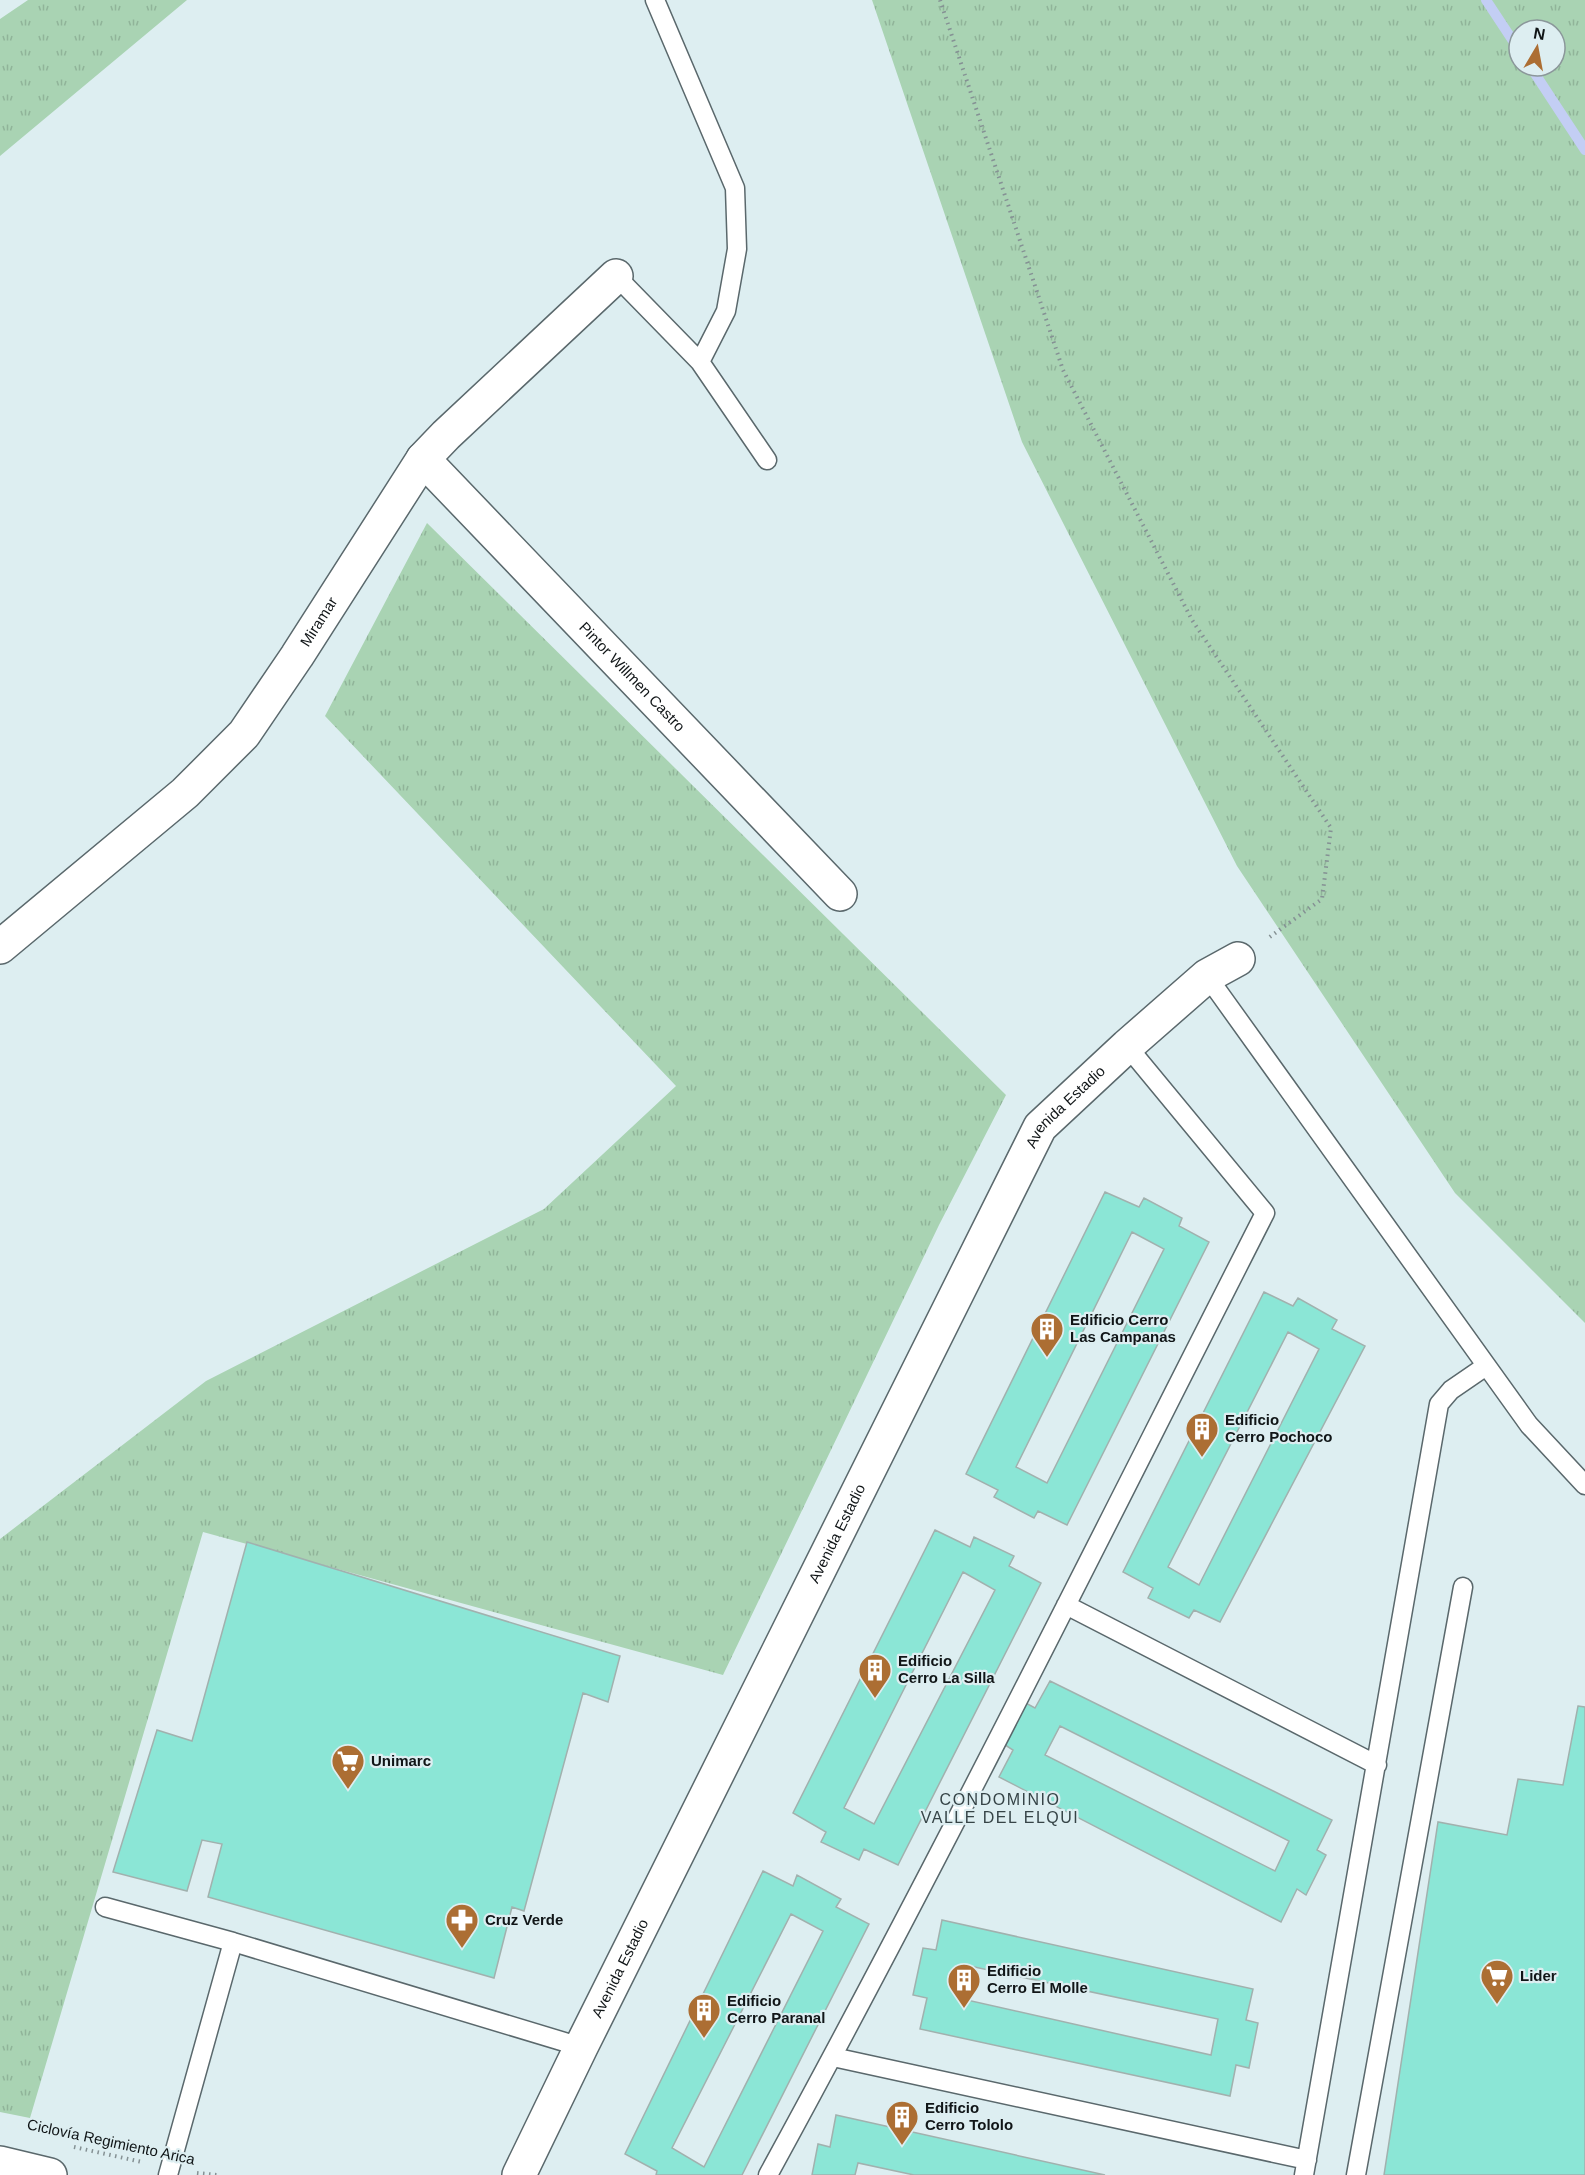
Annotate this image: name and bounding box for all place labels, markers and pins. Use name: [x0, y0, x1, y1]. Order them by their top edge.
building icon: Edificio Cerro Las Campanas: [1029, 1311, 1065, 1358]
place label: Edificio Cerro Las Campanas: [1070, 1311, 1176, 1345]
building icon: Edificio Cerro Pochoco: [1184, 1411, 1220, 1458]
place label: Edificio Cerro Pochoco: [1225, 1411, 1333, 1445]
building icon: Edificio Cerro La Silla: [857, 1652, 893, 1699]
place label: Edificio Cerro La Silla: [898, 1652, 995, 1686]
supermarket icon: Unimarc: [330, 1743, 366, 1790]
place label: Unimarc: [371, 1752, 431, 1769]
pharmacy icon: Cruz Verde: [444, 1902, 480, 1949]
place label: Cruz Verde: [485, 1911, 563, 1928]
supermarket icon: Lider: [1479, 1958, 1515, 2005]
building icon: Edificio Cerro El Molle: [946, 1962, 982, 2009]
place label: Edificio Cerro El Molle: [987, 1962, 1088, 1996]
place label: Lider: [1520, 1967, 1557, 1984]
building icon: Edificio Cerro Paranal: [686, 1992, 722, 2039]
place label: Edificio Cerro Paranal: [727, 1992, 825, 2026]
building icon: Edificio Cerro Tololo: [884, 2099, 920, 2146]
place label: Edificio Cerro Tololo: [925, 2099, 1013, 2133]

